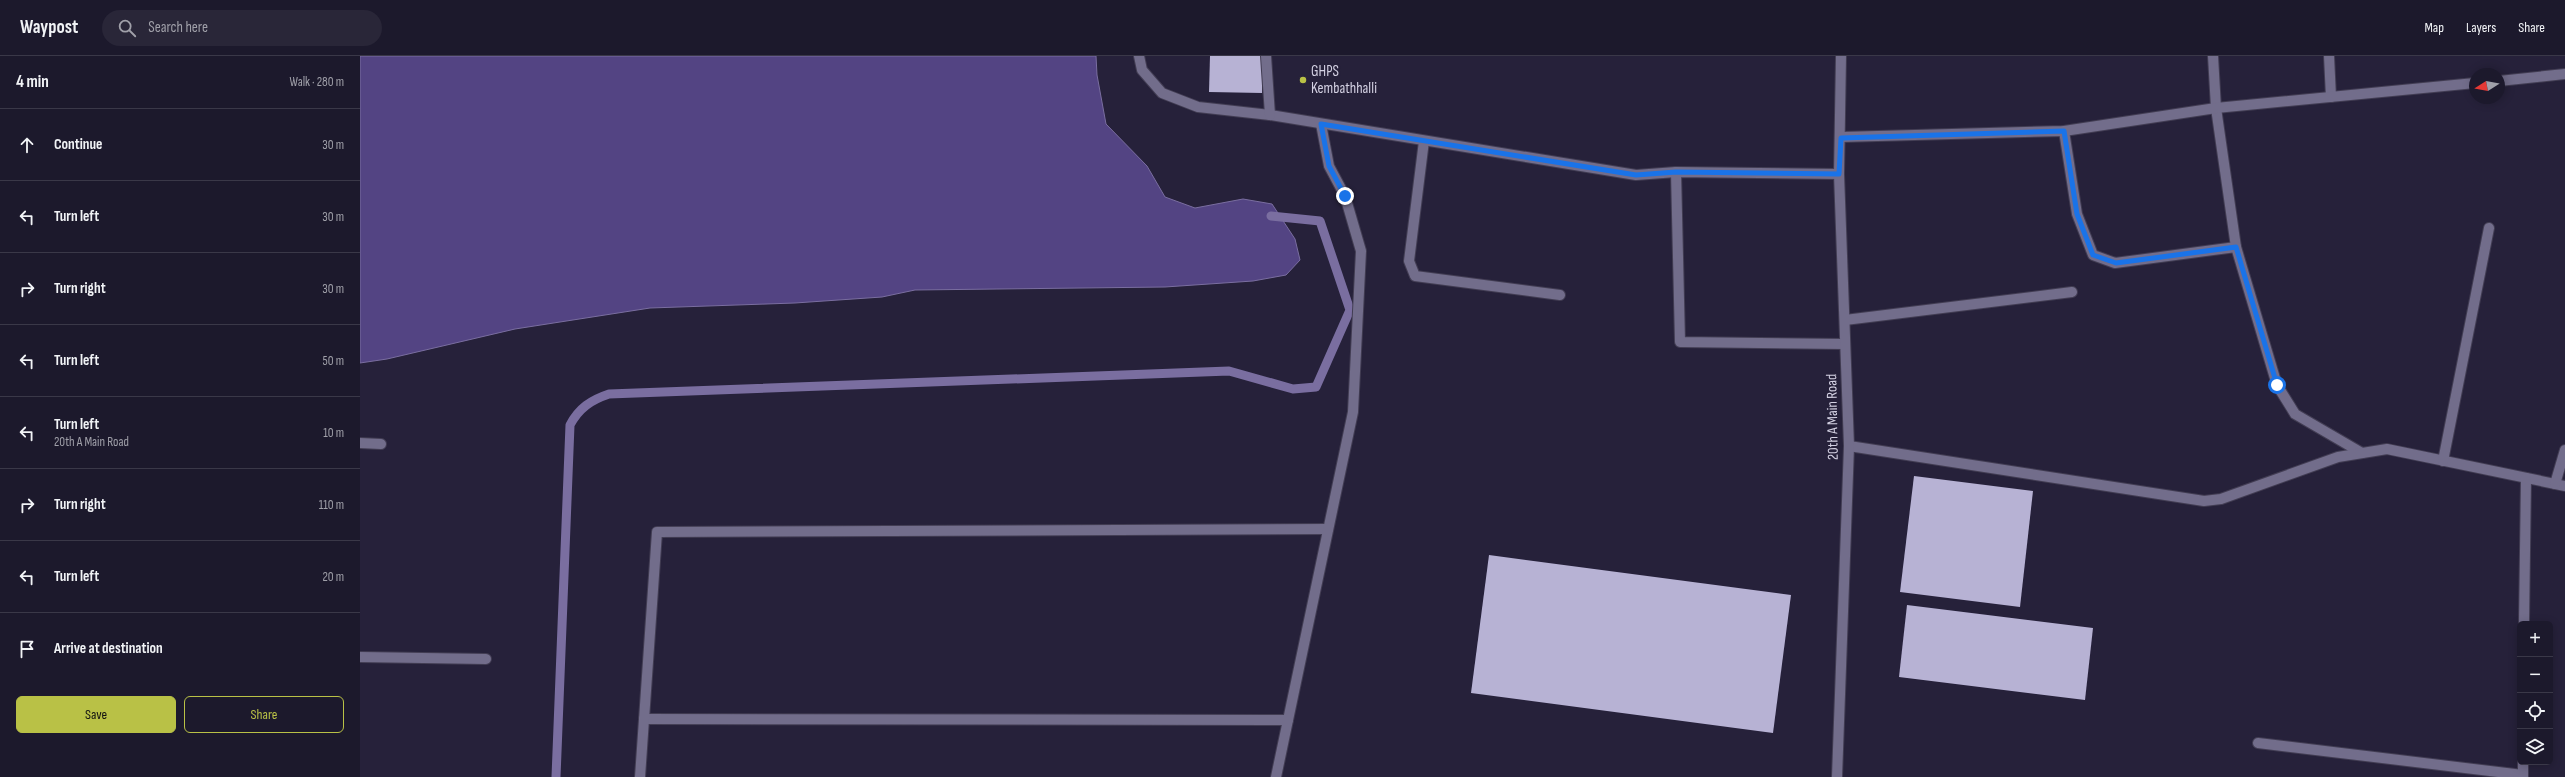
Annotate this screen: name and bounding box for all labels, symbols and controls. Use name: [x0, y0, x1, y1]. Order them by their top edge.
search box: [102, 10, 382, 46]
text: Waypost: [20, 16, 78, 39]
icon: search: [116, 17, 138, 39]
text: Search here: [148, 18, 208, 37]
text: Map: [2424, 19, 2444, 36]
text: Layers: [2466, 19, 2496, 36]
text: Share: [2518, 19, 2545, 36]
place label: GHPS Kembathhalli: [1311, 62, 1377, 98]
north arrow: [2469, 68, 2505, 104]
text: 4 min: [16, 72, 49, 92]
text: Walk · 280 m: [290, 74, 344, 90]
marker: GHPS Kembathhalli: [1298, 75, 1308, 85]
icon: ahead: [16, 134, 38, 156]
text: Continue: [54, 135, 103, 154]
text: 30 m: [322, 137, 344, 153]
route end: [1336, 187, 1354, 205]
icon: left: [16, 206, 38, 228]
text: Turn left: [54, 207, 99, 226]
text: 30 m: [322, 209, 344, 225]
icon: right: [16, 278, 38, 300]
text: Turn right: [54, 279, 106, 298]
text: 30 m: [322, 281, 344, 297]
icon: left: [16, 350, 38, 372]
text: Turn left: [54, 351, 99, 370]
text: 50 m: [323, 353, 344, 369]
street label: 20th A Main Road: [1822, 374, 1843, 460]
route start: [2268, 376, 2286, 394]
text: Turn left: [54, 415, 99, 434]
icon: left: [16, 422, 38, 444]
text: 10 m: [323, 425, 344, 441]
text: 20th A Main Road: [54, 434, 129, 450]
icon: right: [16, 494, 38, 516]
text: Turn right: [54, 495, 106, 514]
text: 110 m: [319, 497, 344, 513]
icon: left: [16, 566, 38, 588]
text: Turn left: [54, 567, 99, 586]
text: 20 m: [322, 569, 344, 585]
map controls: [2517, 621, 2553, 765]
button: +: [2517, 621, 2553, 657]
icon: arrive: [16, 638, 38, 660]
text: Arrive at destination: [54, 639, 163, 658]
button: −: [2517, 657, 2553, 693]
button: locate: [2517, 693, 2553, 729]
button: Save: [16, 696, 176, 733]
button: Share: [184, 696, 344, 733]
button: layers: [2517, 729, 2553, 765]

